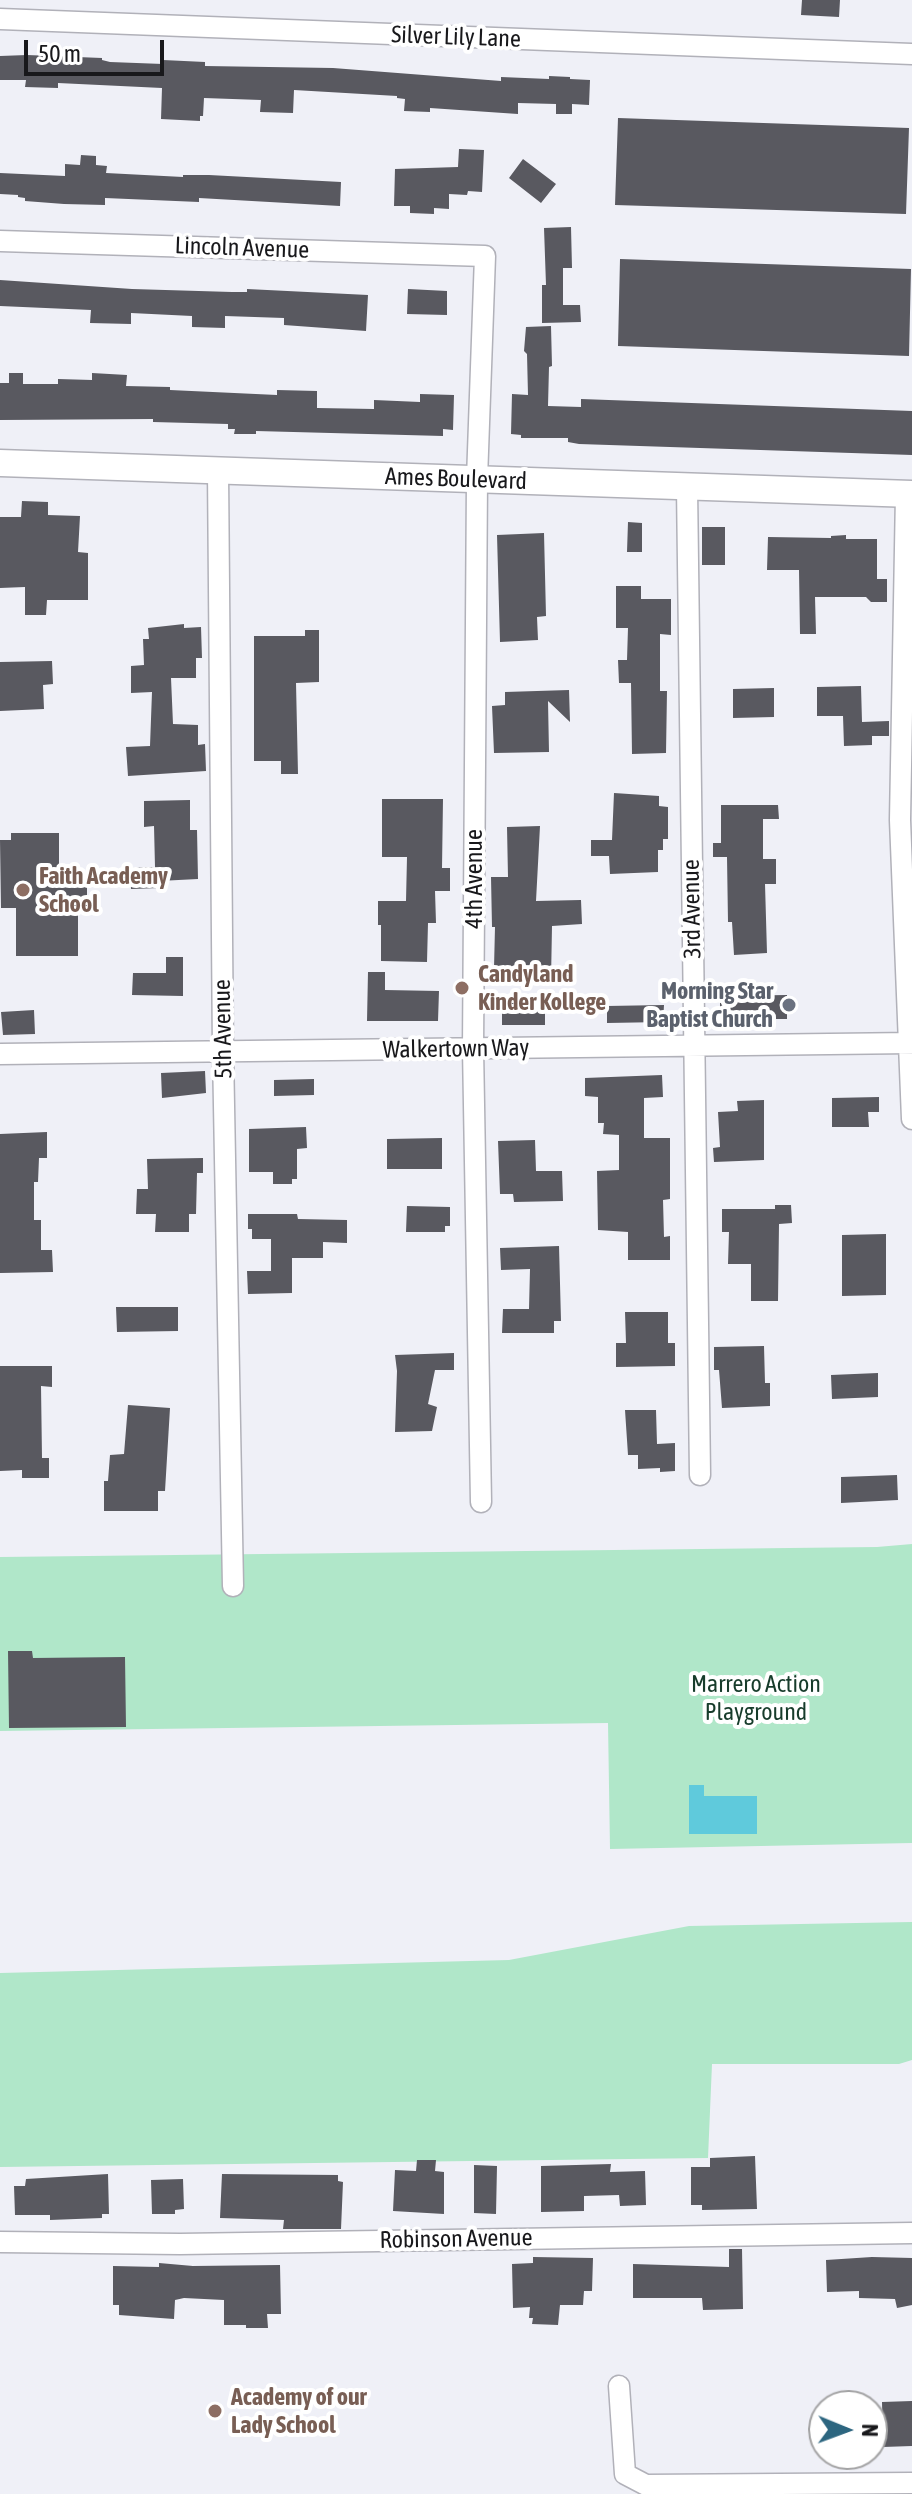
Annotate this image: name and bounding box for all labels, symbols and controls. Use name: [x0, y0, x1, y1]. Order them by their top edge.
street label: Silver Lily Lane: [391, 20, 521, 54]
scale bar: [28, 24, 168, 74]
text: 50 m: [38, 40, 81, 67]
street label: Lincoln Avenue: [174, 231, 310, 265]
street label: Ames Boulevard: [385, 462, 527, 496]
street label: 4th Avenue: [460, 829, 488, 929]
street label: 3rd Avenue: [677, 859, 707, 959]
place label: Faith Academy School: [39, 862, 168, 918]
marker: Faith Academy School: [14, 881, 32, 899]
place label: Candyland Kinder Kollege: [478, 960, 606, 1016]
place label: Morning Star Baptist Church: [646, 977, 773, 1033]
street label: 5th Avenue: [208, 979, 238, 1079]
marker: Candyland Kinder Kollege: [453, 979, 471, 997]
marker: Morning Star Baptist Church: [780, 996, 798, 1014]
street label: Walkertown Way: [382, 1033, 530, 1065]
park label: Marrero Action Playground: [691, 1670, 821, 1726]
street label: Robinson Avenue: [379, 2223, 533, 2255]
place label: Academy of our Lady School: [231, 2383, 367, 2439]
north arrow: [808, 2390, 888, 2470]
marker: Academy of our Lady School: [206, 2402, 224, 2420]
text: N: [857, 2424, 883, 2437]

